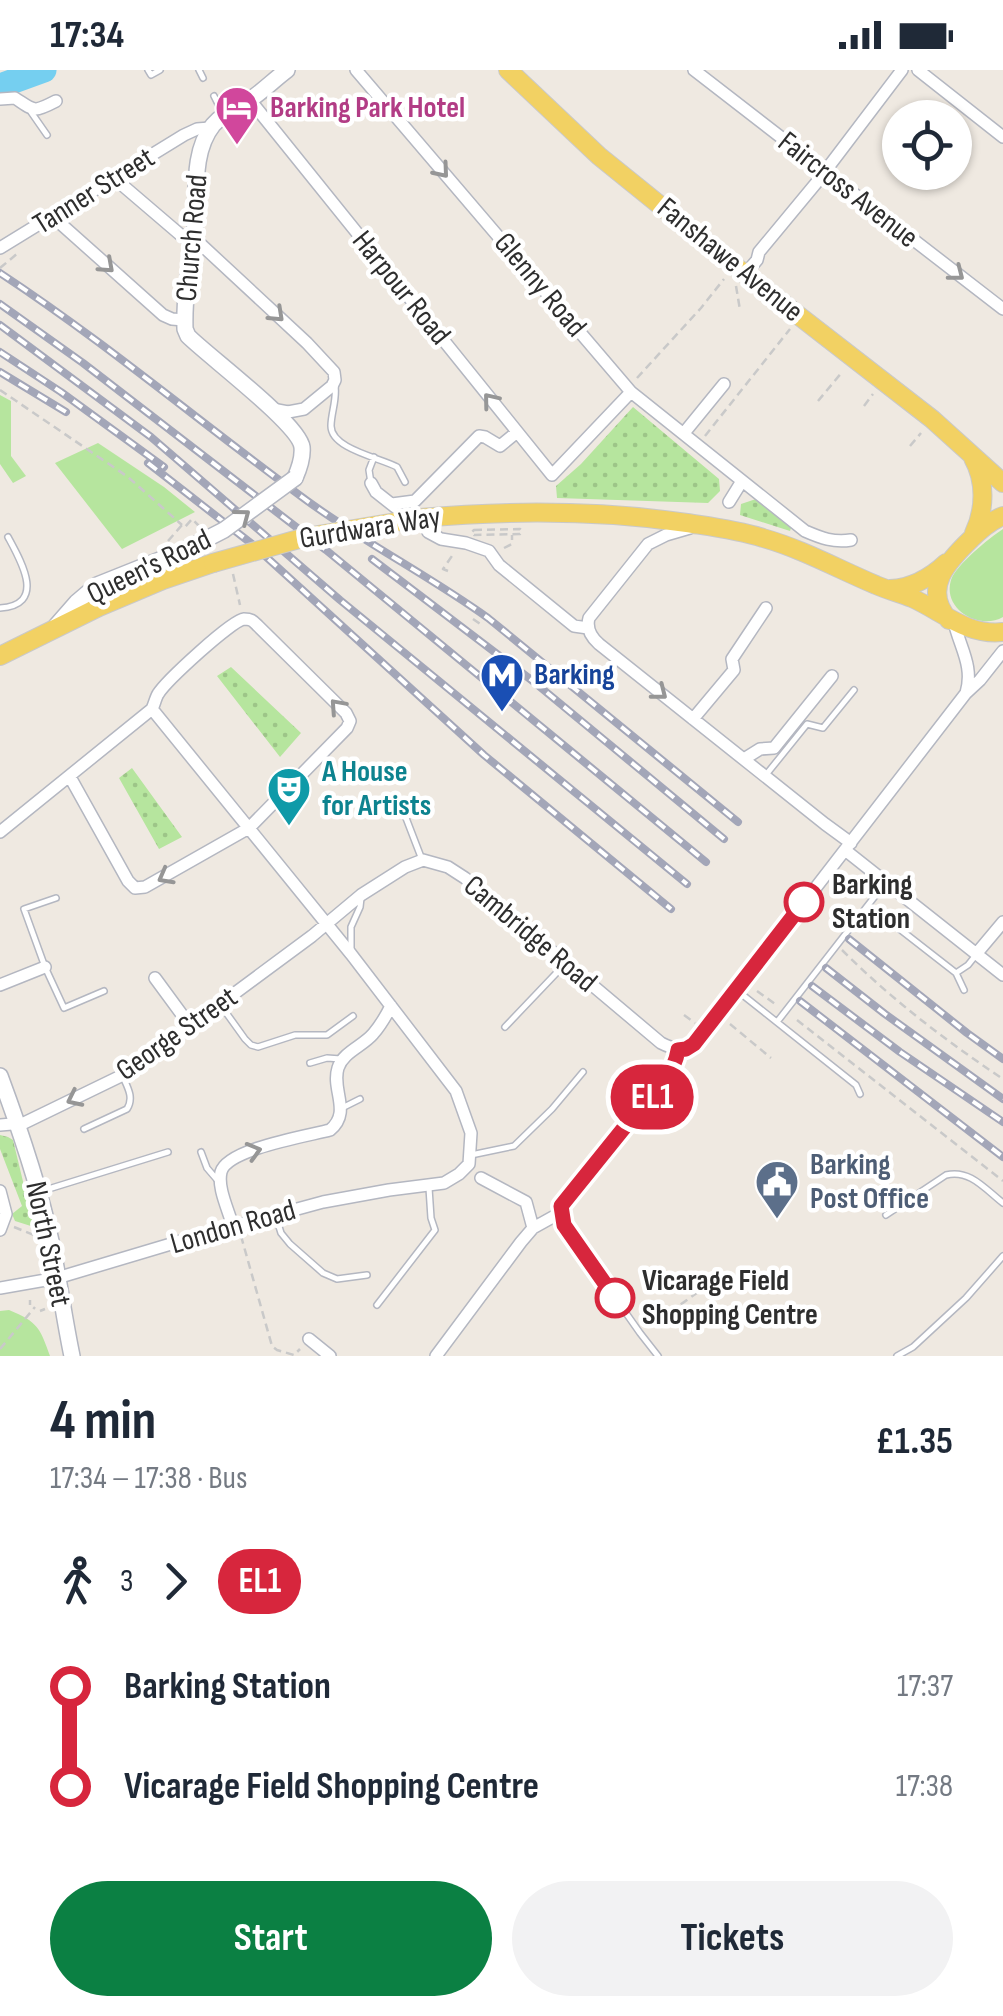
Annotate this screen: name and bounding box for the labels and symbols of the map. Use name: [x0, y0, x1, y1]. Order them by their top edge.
hotel icon: Barking Park Hotel: [214, 85, 260, 146]
place label: Barking Park Hotel: [270, 90, 465, 126]
street label: Faircross Avenue: [771, 124, 925, 256]
street label: Tanner Street: [27, 140, 161, 242]
one-way arrow: [431, 159, 449, 177]
street label: Church Road: [169, 173, 215, 303]
street label: Fanshawe Avenue: [650, 190, 810, 330]
street label: Harpour Road: [344, 224, 458, 352]
street label: Glenny Road: [486, 226, 594, 344]
one-way arrow: [96, 254, 114, 272]
one-way arrow: [946, 262, 964, 279]
one-way arrow: [265, 303, 284, 321]
one-way arrow: [484, 393, 502, 411]
street label: Gurdwara Way: [297, 499, 443, 557]
one-way arrow: [232, 511, 250, 528]
street label: Queen's Road: [81, 522, 217, 612]
metro station icon: Barking: [479, 652, 525, 713]
place label: Barking: [534, 657, 615, 693]
one-way arrow: [649, 681, 667, 699]
one-way arrow: [330, 699, 348, 717]
place label: A House for Artists: [321, 754, 431, 824]
theatre icon: A House for Artists: [266, 766, 312, 827]
one-way arrow: [158, 864, 176, 884]
place label: Barking Station: [832, 867, 913, 937]
street label: Cambridge Road: [456, 868, 604, 1000]
marker: Barking Station: [785, 883, 823, 921]
street label: George Street: [110, 979, 244, 1089]
line badge: EL1: [594, 1064, 710, 1130]
one-way arrow: [67, 1087, 85, 1106]
one-way arrow: [245, 1141, 262, 1162]
place label: Barking Post Office: [810, 1147, 929, 1217]
public building icon: Barking Post Office: [754, 1159, 800, 1220]
street label: North Street: [17, 1178, 79, 1310]
street label: London Road: [166, 1192, 300, 1262]
place label: Vicarage Field Shopping Centre: [642, 1263, 818, 1333]
marker: Vicarage Field Shopping Centre: [596, 1279, 634, 1317]

